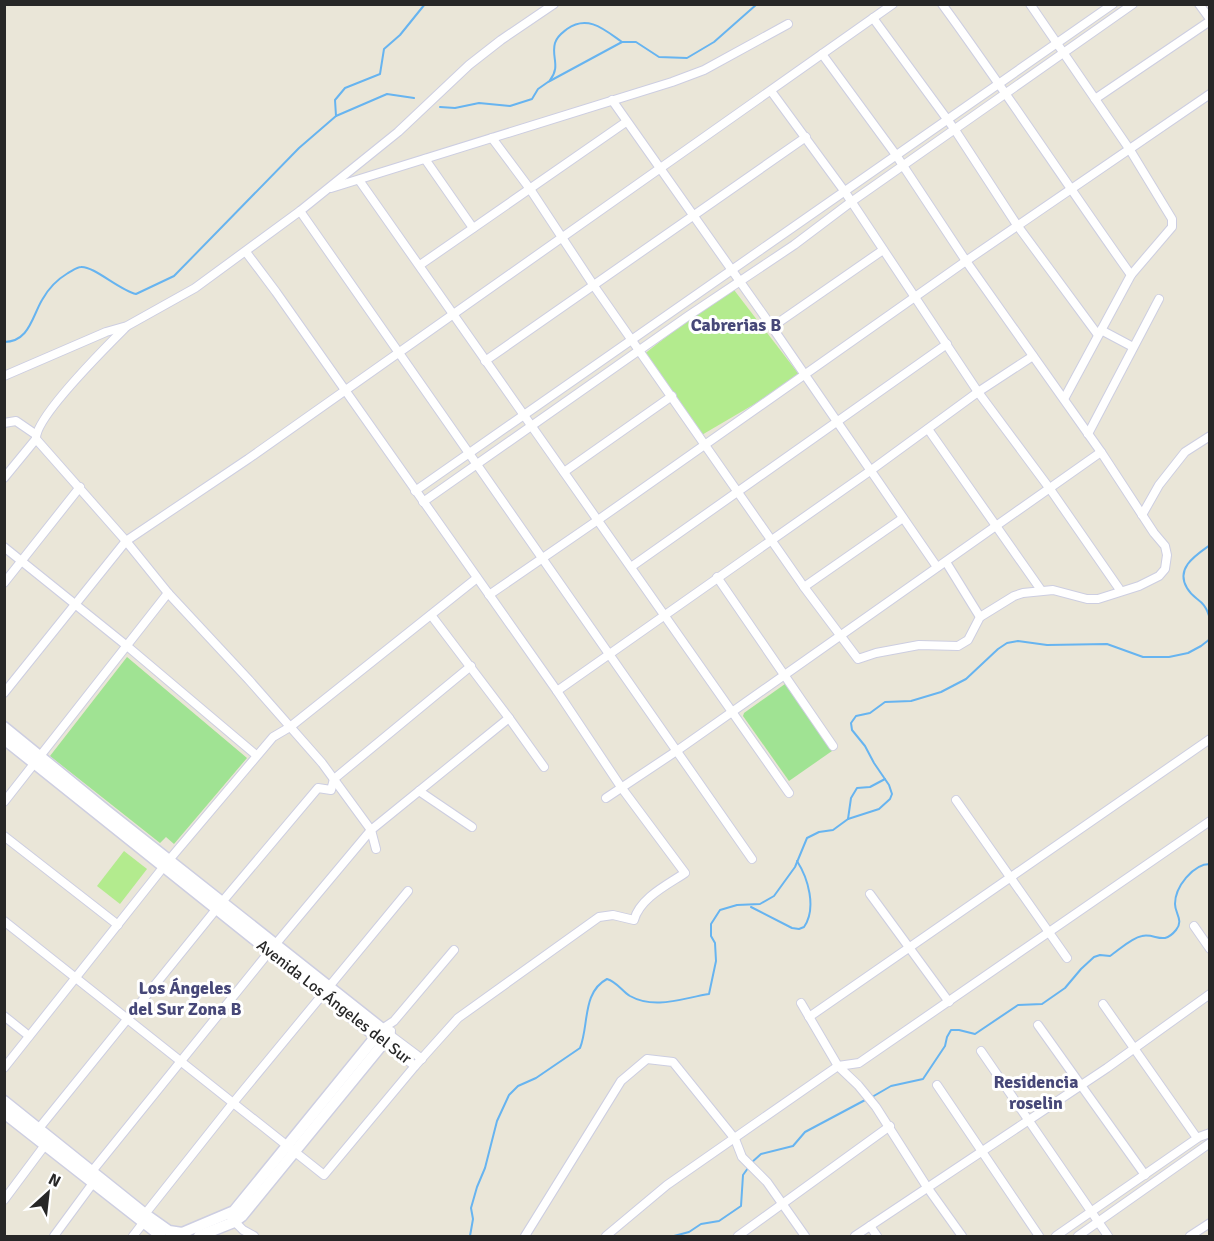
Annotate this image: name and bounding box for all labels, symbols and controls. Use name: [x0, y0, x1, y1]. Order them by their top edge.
district label: Cabrerias B: [691, 314, 781, 336]
street label: Avenida Los Ángeles del Sur: [253, 935, 415, 1069]
district label: Los Ángeles del Sur Zona B: [129, 977, 241, 1020]
district label: Residencia roselin: [994, 1071, 1078, 1114]
north arrow: [18, 1163, 78, 1223]
text: N: [45, 1169, 64, 1192]

